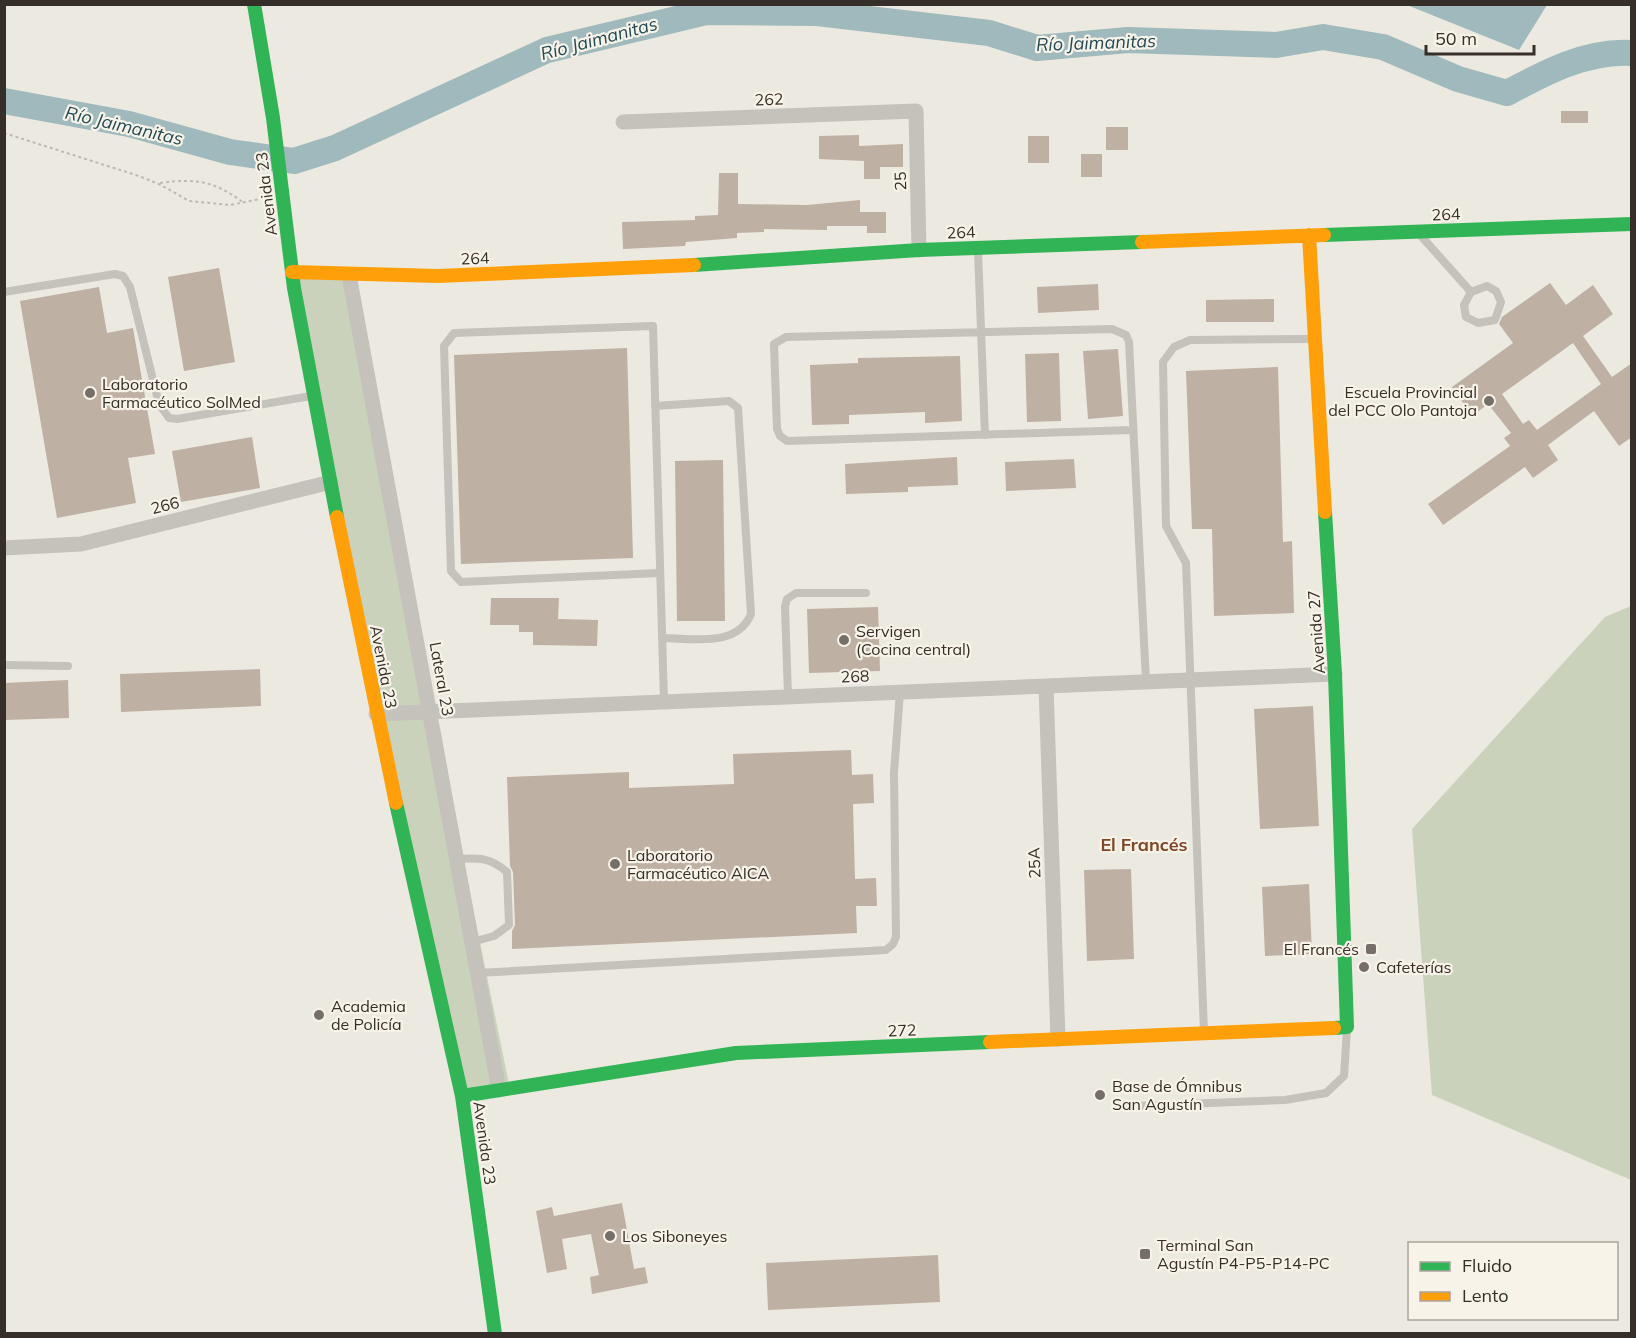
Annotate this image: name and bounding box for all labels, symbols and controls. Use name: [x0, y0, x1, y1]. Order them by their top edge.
water label: Río Jaimanitas: [538, 12, 660, 65]
scale bar: [1426, 18, 1534, 56]
text: 50 m: [1435, 27, 1477, 50]
water label: Río Jaimanitas: [1036, 29, 1157, 56]
street label: 262: [754, 89, 784, 109]
water label: Río Jaimanitas: [63, 101, 185, 150]
street label: Avenida 23: [251, 151, 281, 237]
street label: 25: [890, 171, 910, 191]
street label: 264: [1431, 203, 1461, 224]
street label: 264: [946, 221, 976, 242]
street label: 264: [460, 247, 490, 268]
place label: Laboratorio Farmacéutico SolMed: [102, 374, 261, 412]
place label: Escuela Provincial del PCC Olo Pantoja: [1328, 382, 1477, 420]
marker: Laboratorio Farmacéutico SolMed: [83, 386, 97, 400]
marker: Escuela Provincial del PCC Olo Pantoja: [1482, 394, 1496, 408]
street label: 266: [149, 492, 181, 518]
street label: Avenida 27: [1303, 589, 1329, 675]
place label: Servigen (Cocina central): [856, 621, 971, 659]
street label: Avenida 23: [366, 624, 402, 710]
marker: Servigen (Cocina central): [837, 633, 851, 647]
street label: Lateral 23: [426, 640, 458, 718]
street label: 268: [840, 666, 870, 686]
district label: El Francés: [1100, 833, 1188, 856]
place label: Laboratorio Farmacéutico AICA: [627, 845, 769, 883]
street label: 25A: [1023, 847, 1045, 879]
marker: Laboratorio Farmacéutico AICA: [608, 857, 622, 871]
place label: El Francés: [1284, 939, 1359, 959]
marker: El Francés: [1364, 942, 1378, 956]
place label: Cafeterías: [1376, 957, 1452, 977]
marker: Cafeterías: [1357, 960, 1371, 974]
place label: Academia de Policía: [331, 996, 406, 1034]
marker: Academia de Policía: [312, 1008, 326, 1022]
street label: 272: [887, 1020, 917, 1040]
place label: Base de Ómnibus San Agustín: [1112, 1076, 1242, 1114]
marker: Base de Ómnibus San Agustín: [1093, 1088, 1107, 1102]
street label: Avenida 23: [469, 1100, 501, 1186]
place label: Los Siboneyes: [622, 1226, 727, 1246]
marker: Los Siboneyes: [603, 1229, 617, 1243]
place label: Terminal San Agustín P4-P5-P14-PC: [1157, 1235, 1330, 1273]
legend: [1408, 1242, 1618, 1320]
marker: Terminal San Agustín P4-P5-P14-PC: [1138, 1247, 1152, 1261]
text: Fluido: [1462, 1254, 1512, 1277]
text: Lento: [1462, 1284, 1509, 1307]

